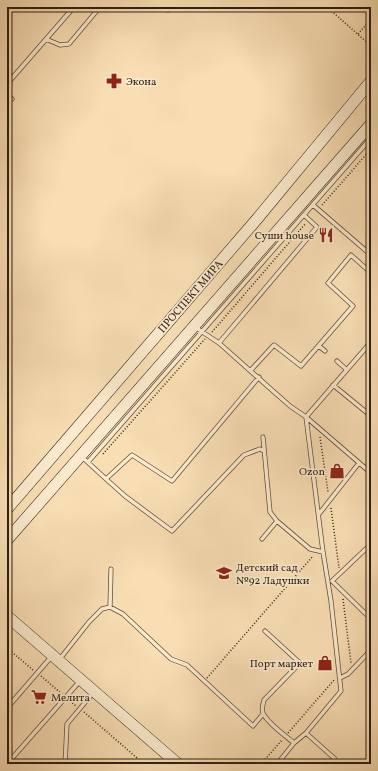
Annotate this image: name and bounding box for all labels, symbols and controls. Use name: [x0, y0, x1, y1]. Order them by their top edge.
pharmacy icon: Экона: [105, 72, 123, 90]
place label: Экона: [126, 75, 157, 90]
restaurant icon: Суши house: [317, 226, 335, 244]
place label: Суши house: [255, 229, 314, 244]
street label: ПРОСПЕКТ МИРА: [155, 257, 227, 337]
shop icon: Ozon: [328, 462, 346, 480]
place label: Ozon: [299, 465, 325, 480]
place label: Детский сад №92 Ладушки: [236, 561, 310, 589]
school or university icon: Детский сад №92 Ладушки: [215, 564, 233, 582]
shop icon: Порт маркет: [316, 654, 334, 672]
place label: Порт маркет: [250, 657, 313, 672]
supermarket icon: Мелита: [30, 688, 48, 706]
place label: Мелита: [51, 691, 90, 706]

